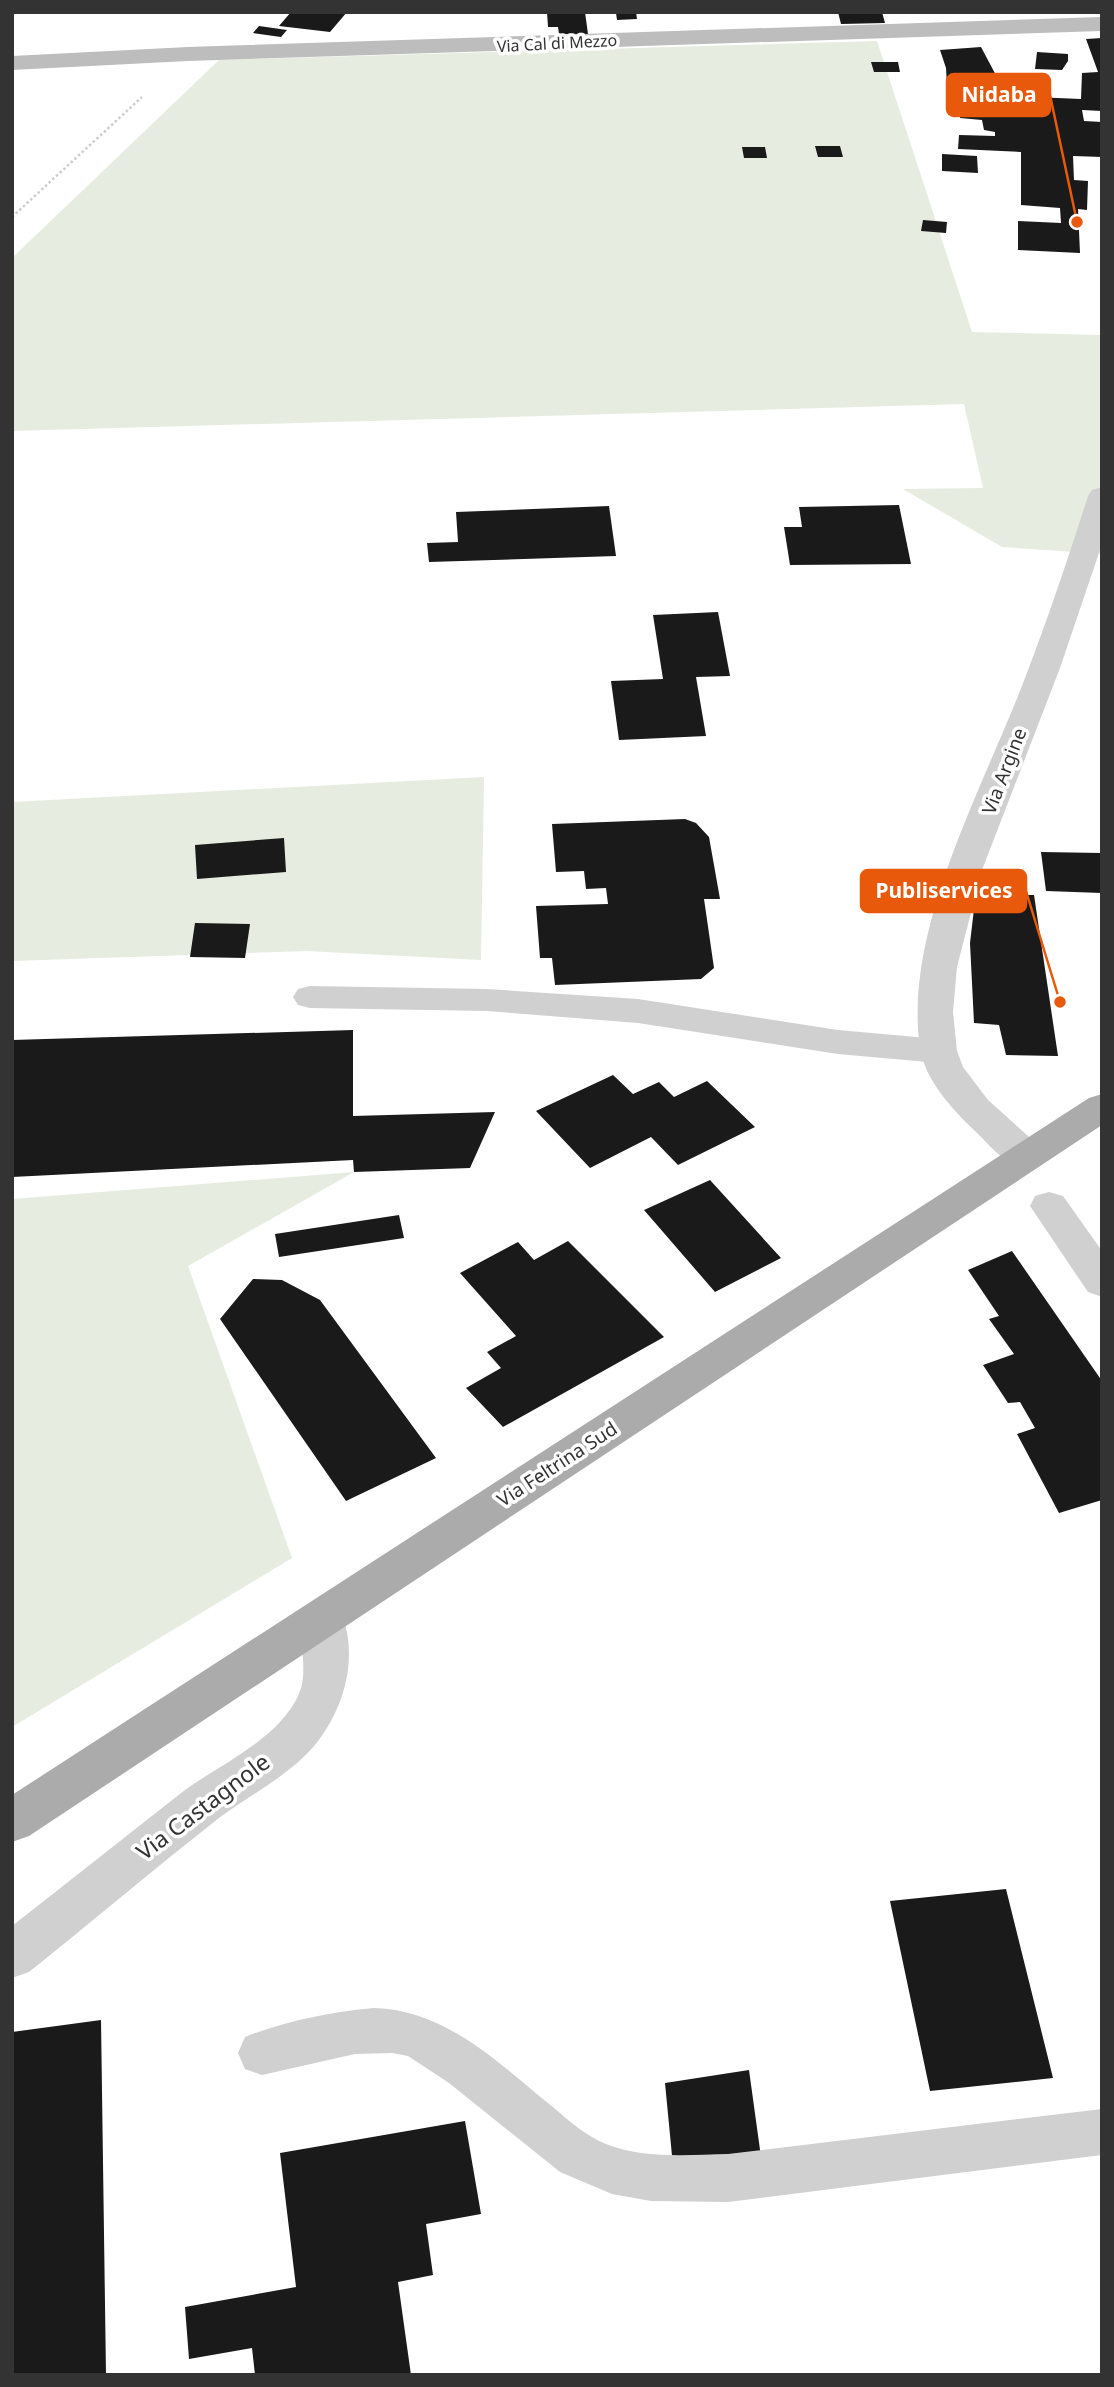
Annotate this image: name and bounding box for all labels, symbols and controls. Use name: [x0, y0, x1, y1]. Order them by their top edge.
street label: Via Cal di Mezzo: [496, 29, 618, 57]
callout: Nidaba: [947, 74, 1050, 116]
text: Nidaba: [961, 80, 1037, 108]
street label: Via Argine: [976, 724, 1032, 818]
callout: Publiservices: [861, 870, 1026, 912]
text: Publiservices: [875, 876, 1013, 904]
street label: Via Feltrina Sud: [492, 1415, 622, 1513]
street label: Via Castagnole: [129, 1745, 276, 1867]

